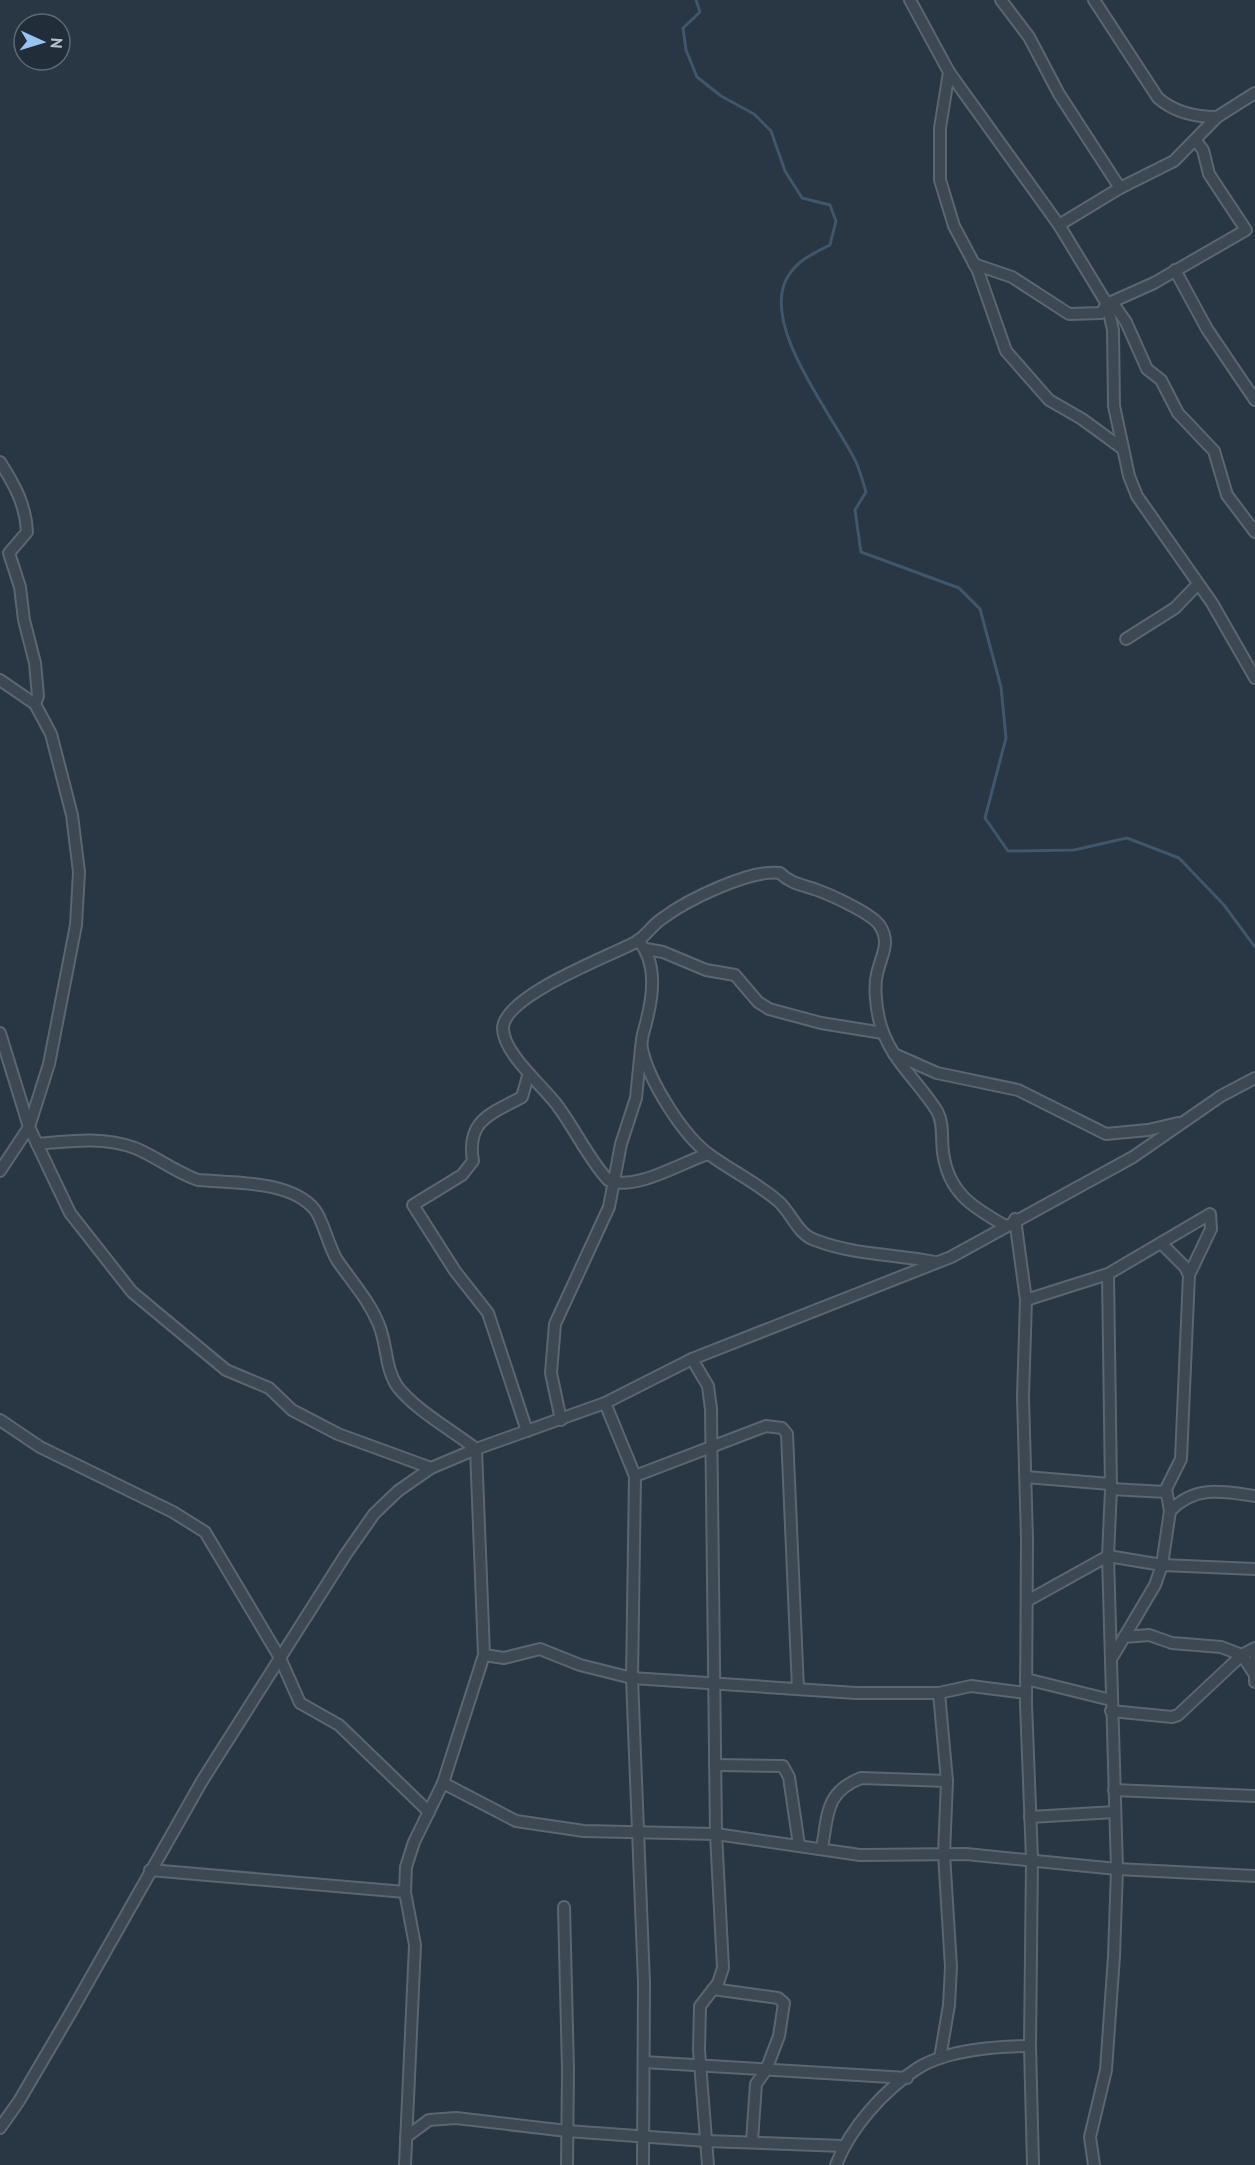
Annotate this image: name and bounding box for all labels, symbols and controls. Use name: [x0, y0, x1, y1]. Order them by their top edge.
north arrow: [12, 12, 72, 72]
text: N: [47, 37, 67, 49]

